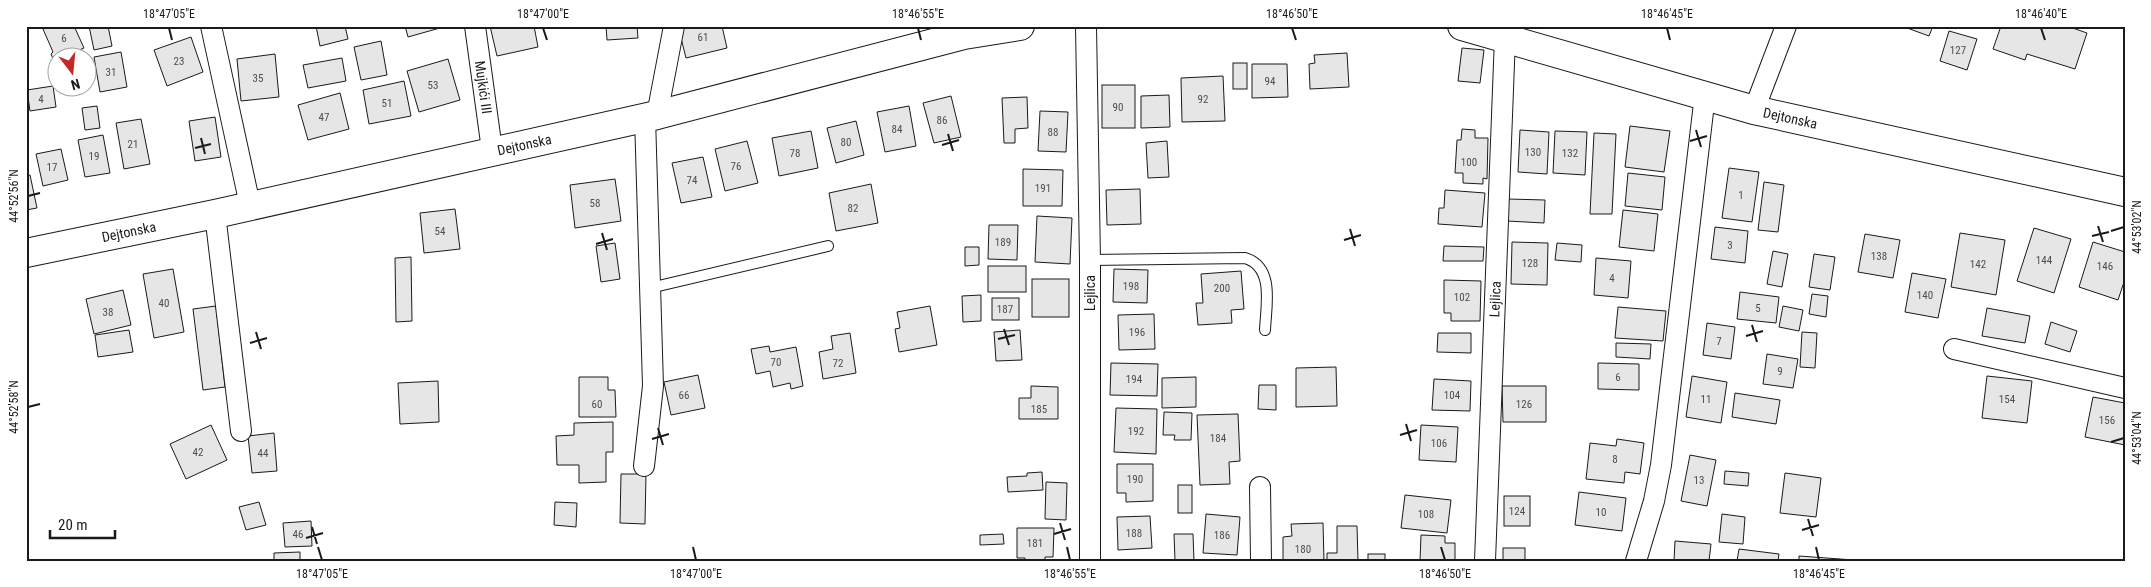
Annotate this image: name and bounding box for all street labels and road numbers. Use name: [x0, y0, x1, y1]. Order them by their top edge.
street label: Mujkići III: [472, 60, 495, 115]
street label: Dejtonska: [1762, 104, 1819, 132]
street label: Dejtonska: [496, 131, 553, 159]
street label: Dejtonska: [100, 218, 157, 245]
street label: Lejlica: [1082, 275, 1098, 311]
street label: Lejlica: [1486, 281, 1504, 317]

